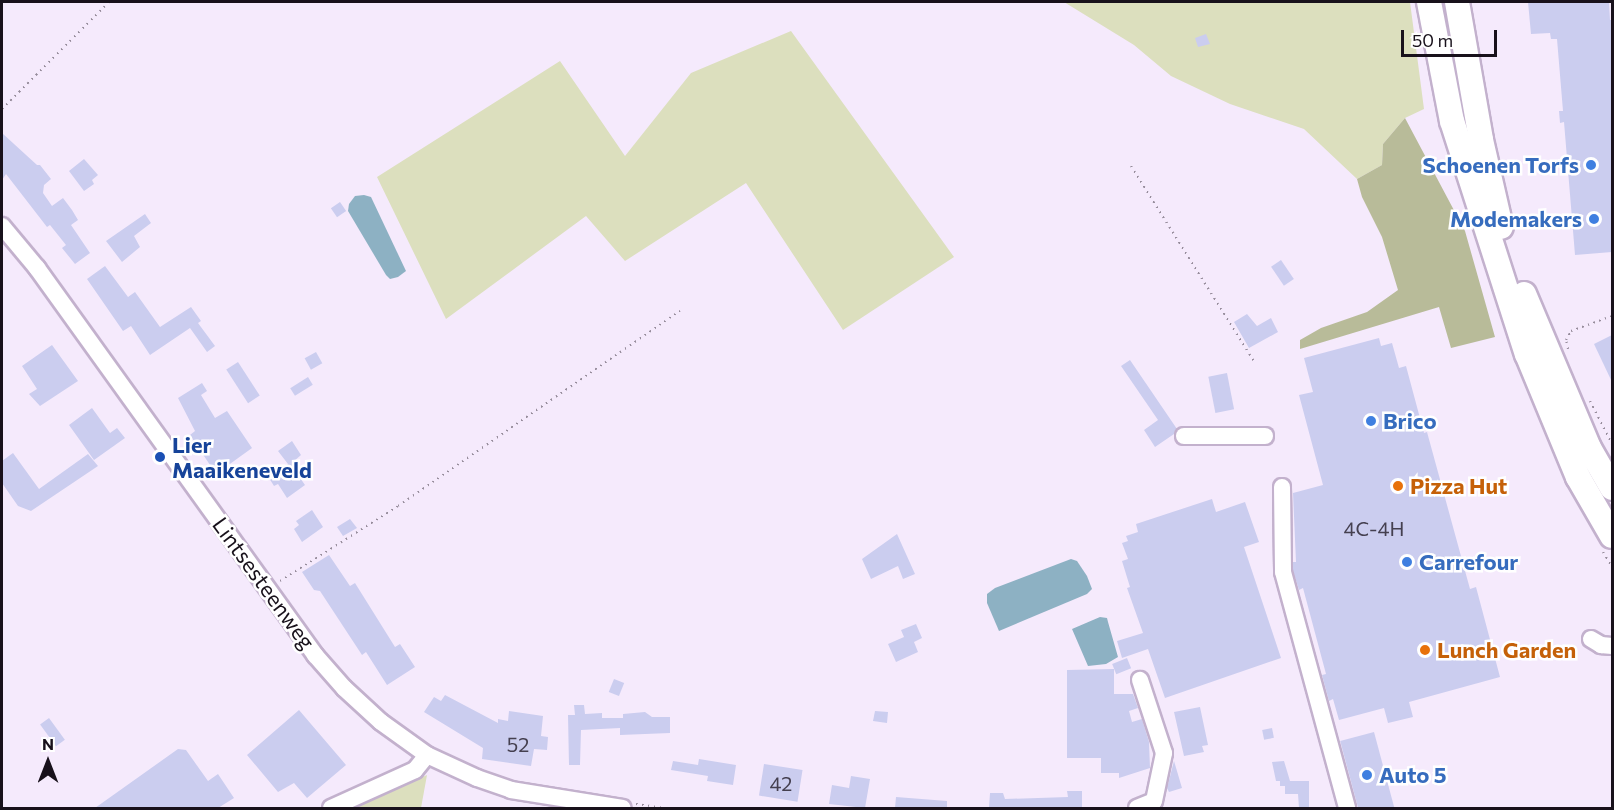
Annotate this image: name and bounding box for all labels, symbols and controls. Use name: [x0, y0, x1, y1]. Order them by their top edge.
scale bar: [1404, 18, 1500, 56]
text: 50 m: [1412, 29, 1453, 51]
place label: Schoenen Torfs: [1423, 152, 1579, 178]
marker: Schoenen Torfs: [1584, 158, 1598, 172]
place label: Modemakers: [1450, 206, 1582, 232]
marker: Modemakers: [1587, 212, 1601, 226]
place label: Brico: [1383, 408, 1437, 434]
marker: Brico: [1364, 414, 1378, 428]
place label: Lier Maaikeneveld: [172, 431, 312, 482]
marker: Lier Maaikeneveld: [153, 450, 167, 464]
place label: Pizza Hut: [1410, 473, 1507, 499]
marker: Pizza Hut: [1391, 479, 1405, 493]
street label: Lintsesteenweg: [207, 512, 321, 654]
house number: 4C-4H: [1344, 516, 1404, 540]
place label: Carrefour: [1419, 549, 1518, 575]
marker: Carrefour: [1400, 555, 1414, 569]
place label: Lunch Garden: [1437, 637, 1576, 663]
marker: Lunch Garden: [1418, 643, 1432, 657]
north arrow: [18, 732, 78, 792]
house number: 52: [507, 732, 529, 756]
text: N: [42, 734, 54, 753]
place label: Auto 5: [1379, 762, 1447, 788]
marker: Auto 5: [1360, 768, 1374, 782]
house number: 42: [770, 771, 792, 795]

